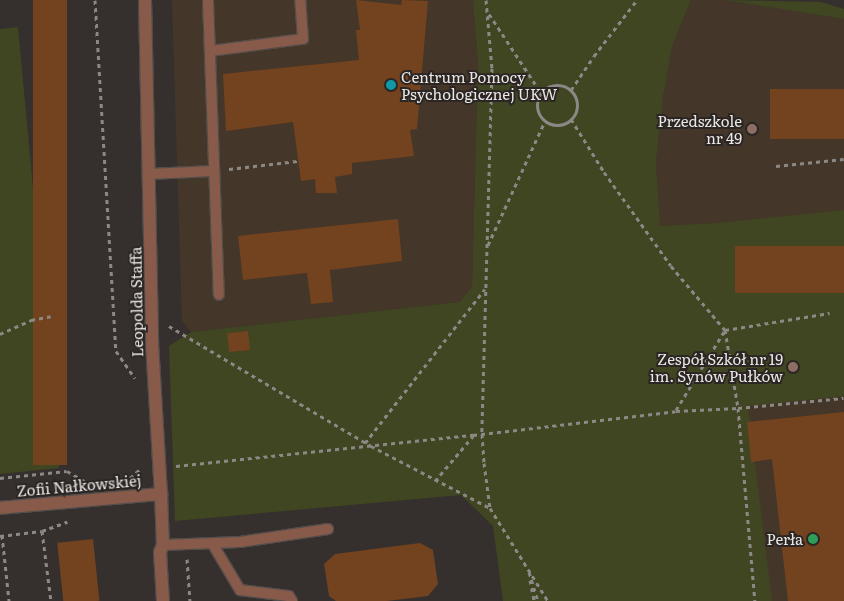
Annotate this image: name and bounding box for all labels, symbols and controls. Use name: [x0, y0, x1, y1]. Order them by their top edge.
place label: Centrum Pomocy Psychologicznej UKW: [401, 67, 557, 102]
marker: Centrum Pomocy Psychologicznej UKW: [385, 79, 397, 91]
place label: Przedszkole nr 49: [657, 111, 742, 146]
marker: Przedszkole nr 49: [746, 123, 758, 135]
street label: Leopolda Staffa: [126, 247, 146, 357]
place label: Zespół Szkół nr 19 im. Synów Pułków: [650, 349, 783, 384]
marker: Zespół Szkół nr 19 im. Synów Pułków: [787, 361, 799, 373]
street label: Zofii Nałkowskiej: [16, 471, 142, 499]
place label: Perła: [766, 530, 803, 548]
marker: Perła: [807, 533, 819, 545]

